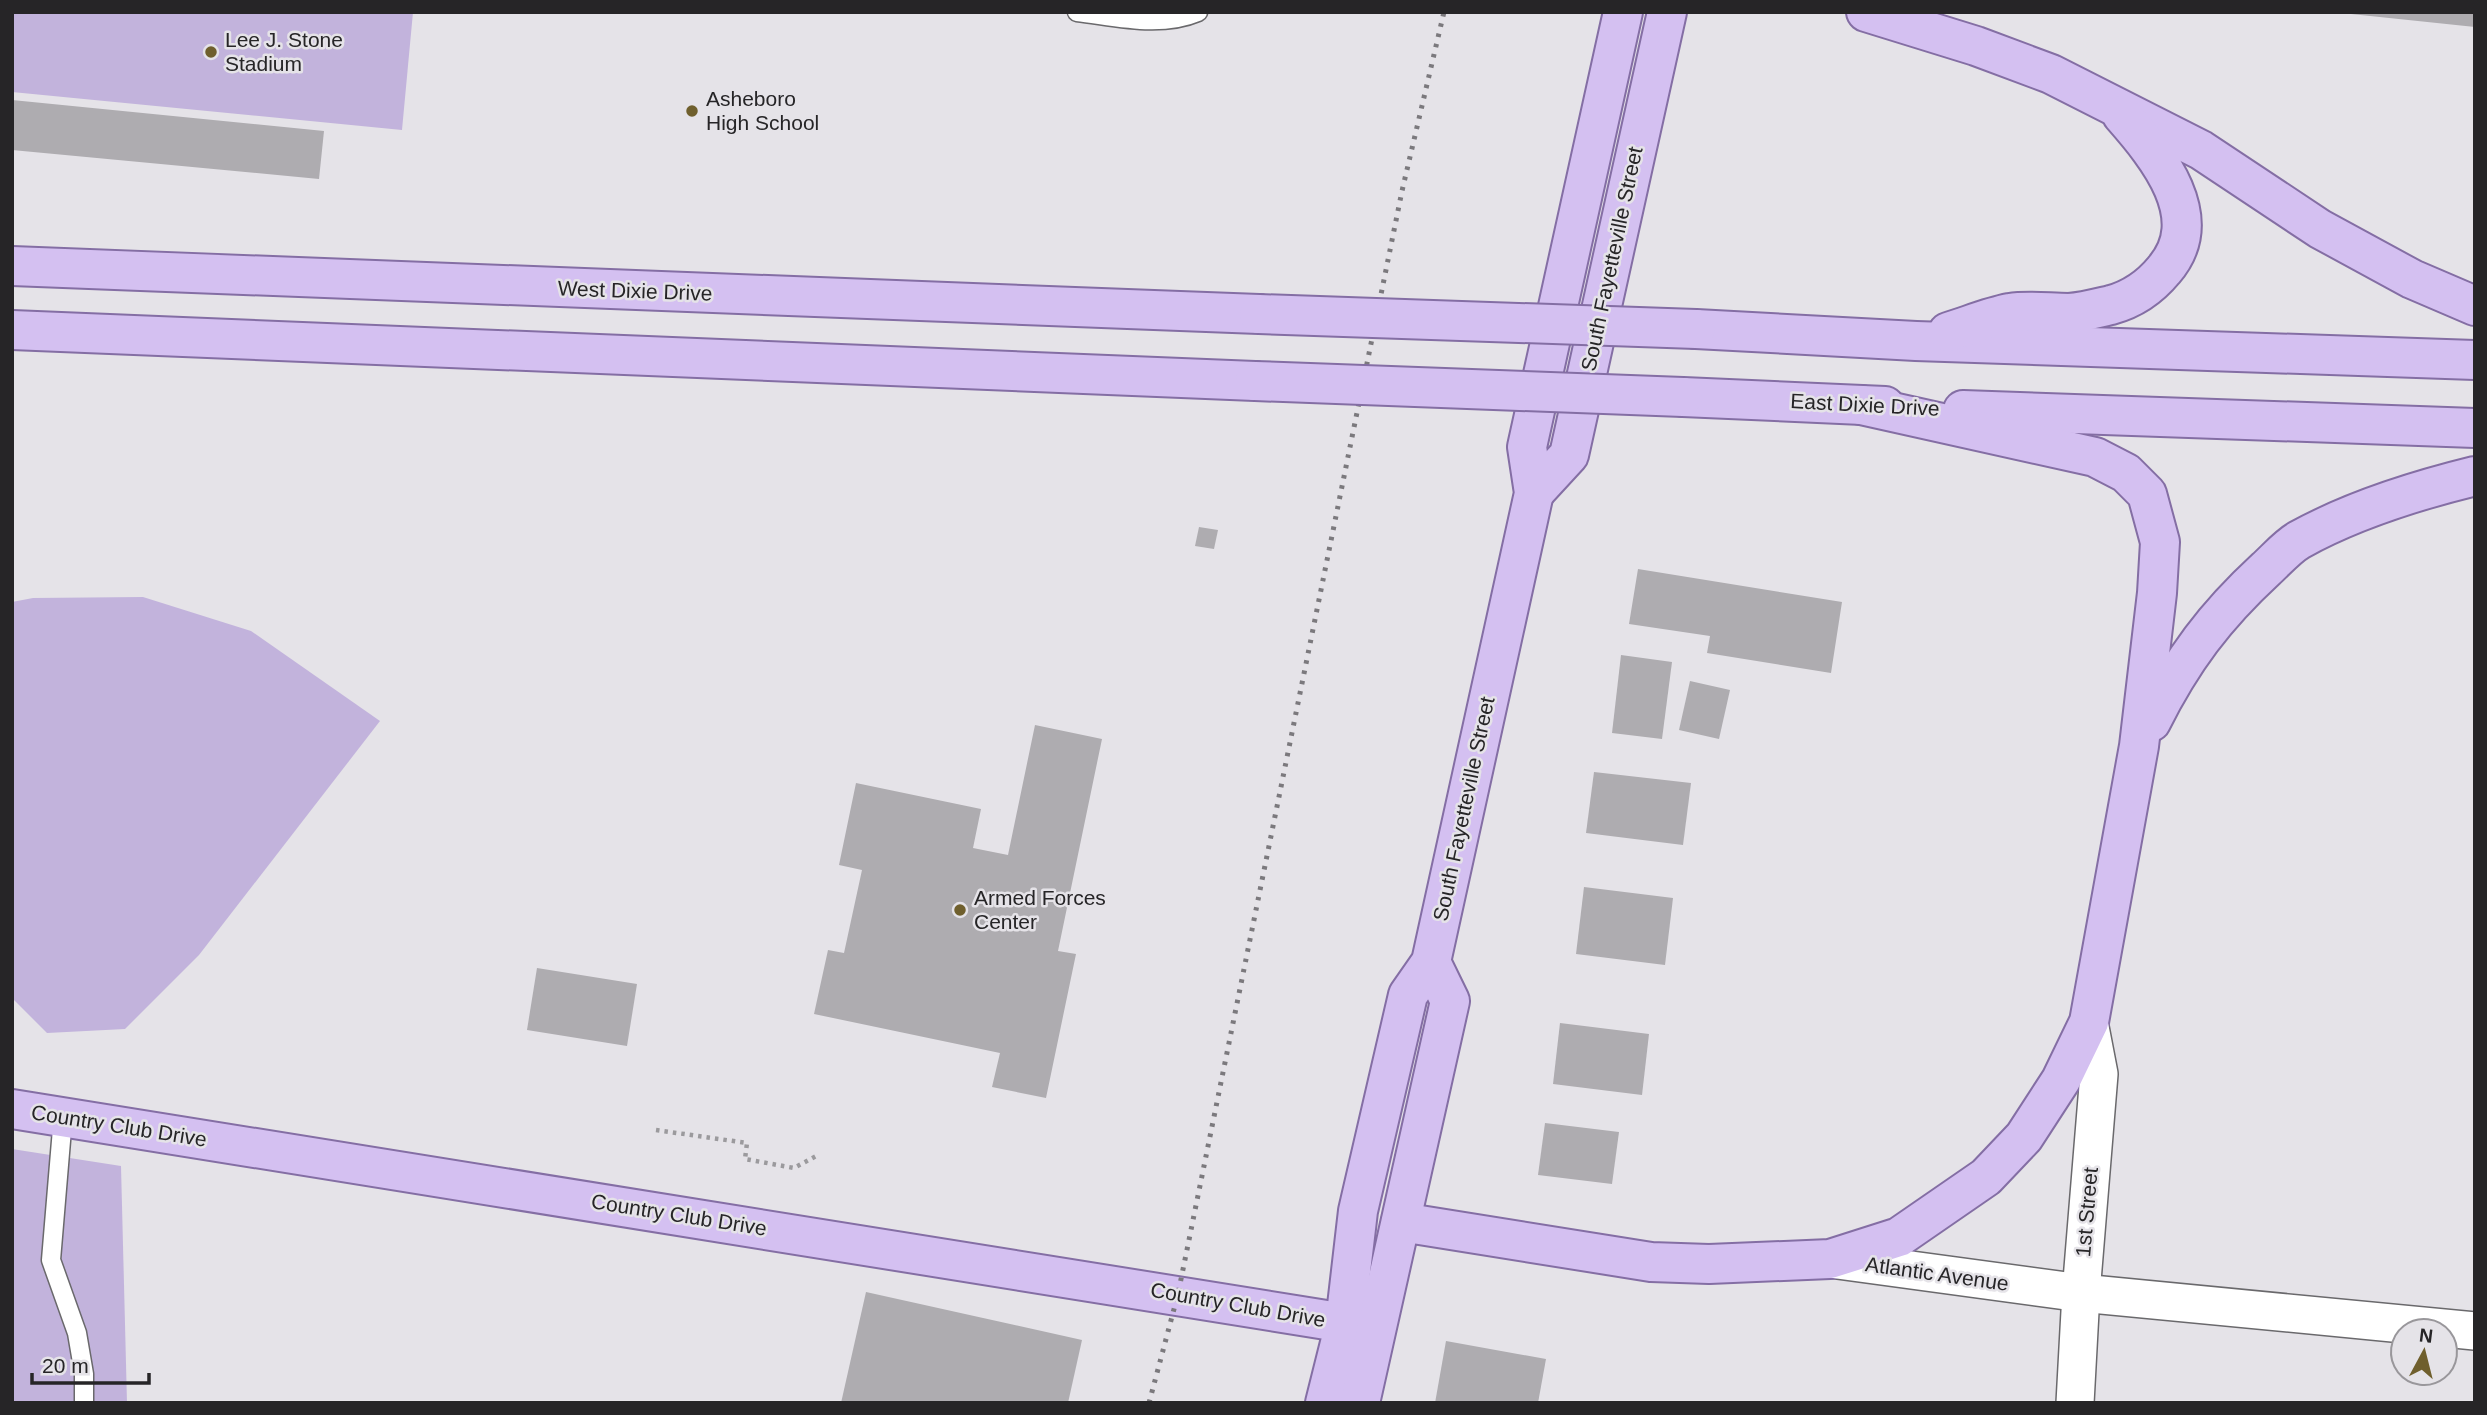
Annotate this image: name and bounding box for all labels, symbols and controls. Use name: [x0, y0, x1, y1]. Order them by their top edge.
place label: Lee J. Stone Stadium: [225, 28, 343, 75]
marker: Lee J. Stone Stadium: [203, 44, 219, 60]
place label: Asheboro High School: [706, 87, 819, 134]
marker: Asheboro High School: [684, 103, 700, 119]
street label: South Fayetteville Street: [1576, 144, 1647, 373]
street label: West Dixie Drive: [557, 276, 713, 305]
street label: East Dixie Drive: [1790, 389, 1940, 420]
street label: South Fayetteville Street: [1428, 694, 1499, 923]
place label: Armed Forces Center: [974, 886, 1106, 933]
marker: Armed Forces Center: [952, 902, 968, 918]
street label: Country Club Drive: [30, 1100, 208, 1151]
street label: 1st Street: [2071, 1166, 2102, 1258]
street label: Country Club Drive: [590, 1189, 768, 1240]
street label: Atlantic Avenue: [1864, 1252, 2010, 1295]
street label: Country Club Drive: [1149, 1278, 1327, 1331]
north arrow: [2389, 1317, 2459, 1387]
text: N: [2418, 1324, 2434, 1347]
scale bar: [32, 1342, 149, 1386]
text: 20 m: [42, 1354, 89, 1377]

